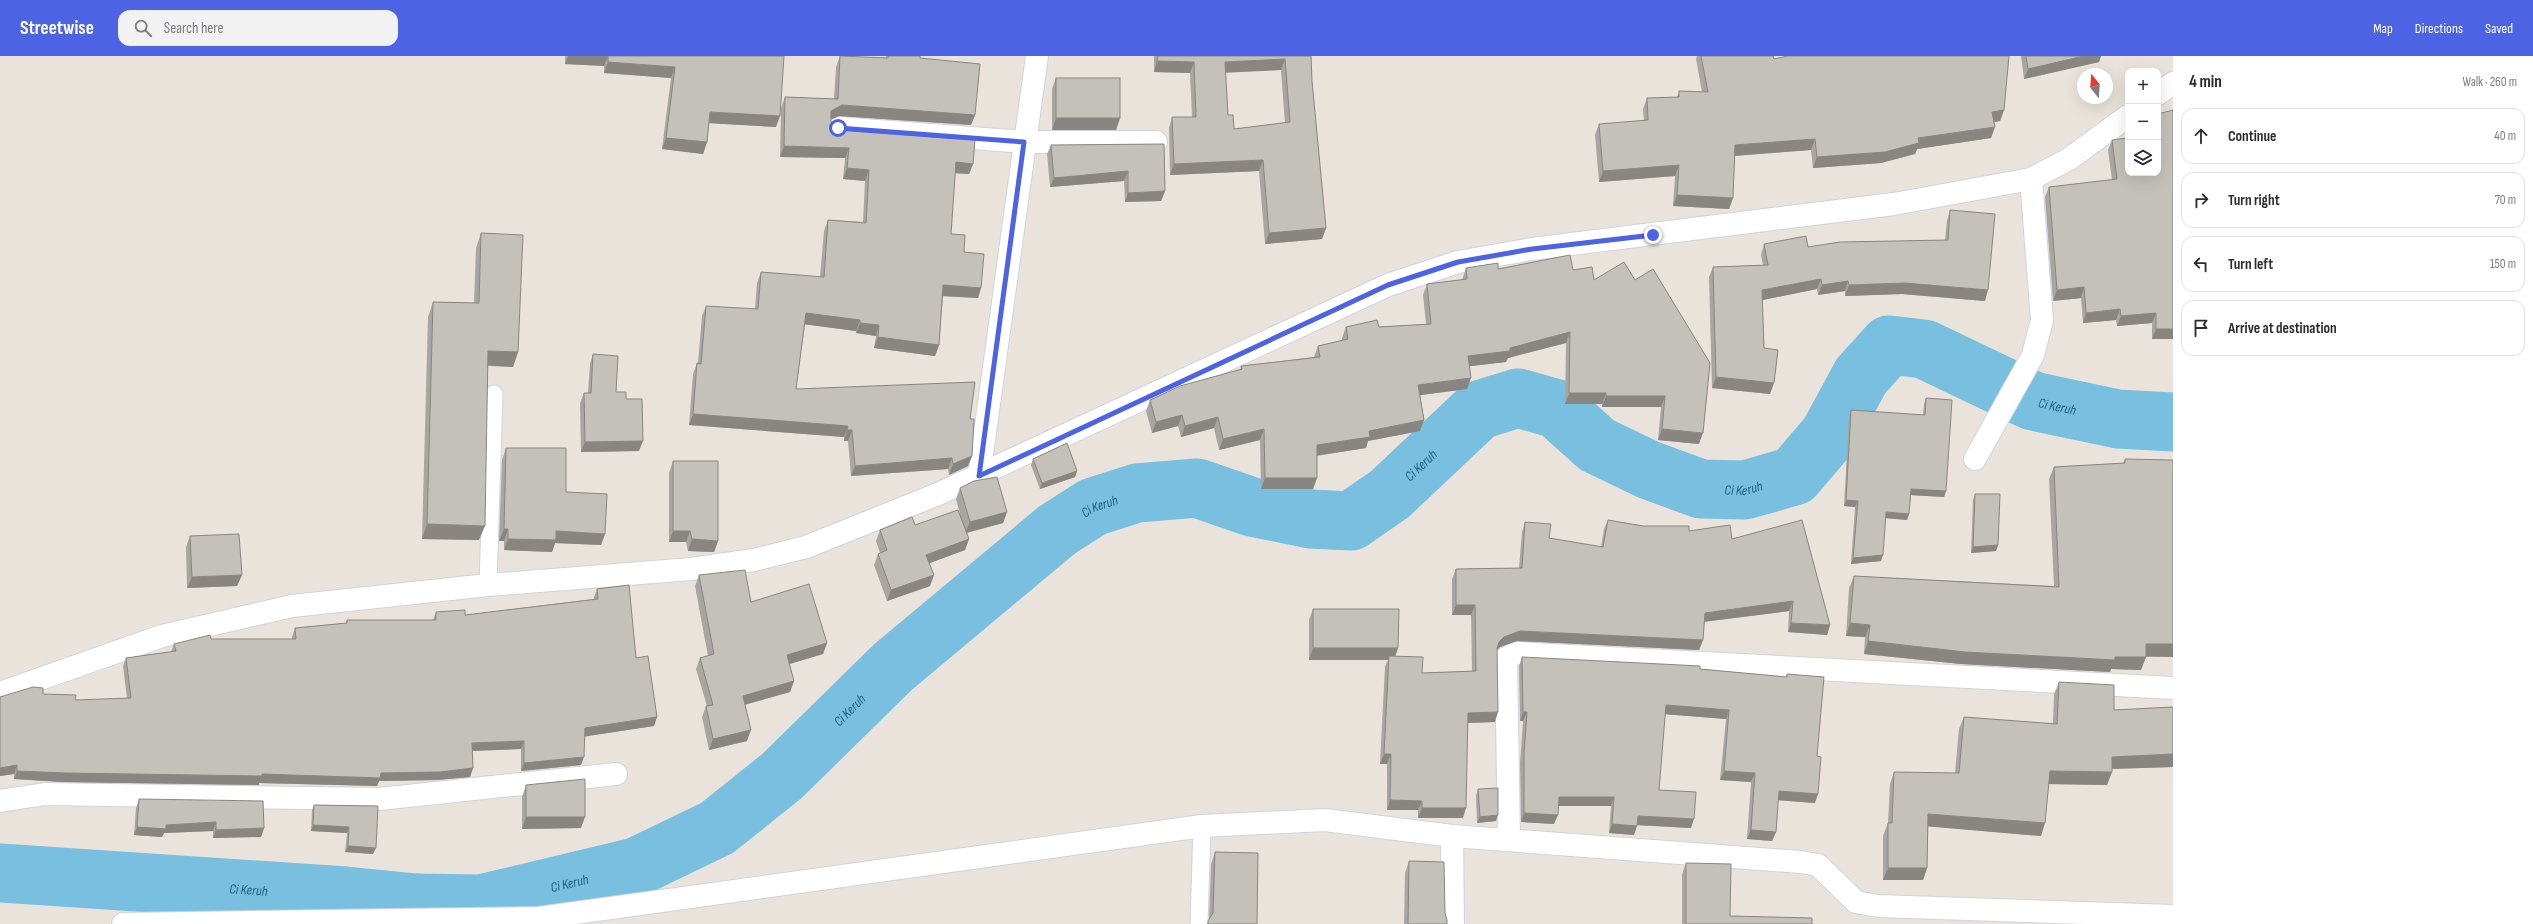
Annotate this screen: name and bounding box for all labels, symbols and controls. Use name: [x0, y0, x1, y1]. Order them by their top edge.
search box: [118, 10, 398, 46]
text: Streetwise: [20, 17, 94, 40]
icon: search: [132, 17, 154, 39]
text: Search here: [164, 19, 223, 38]
text: Map: [2373, 20, 2393, 37]
text: Directions: [2415, 20, 2463, 37]
text: Saved: [2485, 20, 2513, 37]
north arrow: [2077, 68, 2113, 104]
map controls: [2125, 68, 2161, 176]
button: +: [2125, 68, 2161, 104]
text: 4 min: [2189, 72, 2222, 92]
text: Walk · 260 m: [2463, 74, 2517, 90]
button: −: [2125, 104, 2161, 140]
route start: [829, 119, 847, 137]
icon: ahead: [2190, 125, 2212, 147]
text: Continue: [2228, 127, 2277, 146]
text: 40 m: [2494, 128, 2516, 144]
button: layers: [2125, 140, 2161, 176]
icon: right: [2190, 189, 2212, 211]
text: Turn right: [2228, 191, 2280, 210]
text: 70 m: [2495, 192, 2516, 208]
route end: [1644, 226, 1662, 244]
icon: left: [2190, 253, 2212, 275]
text: Turn left: [2228, 255, 2273, 274]
text: 150 m: [2490, 256, 2516, 272]
icon: arrive: [2190, 317, 2212, 339]
text: Arrive at destination: [2228, 319, 2337, 338]
water label: Ci Keruh: [2037, 394, 2078, 418]
water label: Ci Keruh: [1401, 446, 1441, 484]
water label: Ci Keruh: [1724, 477, 1765, 499]
water label: Ci Keruh: [1078, 491, 1120, 521]
water label: Ci Keruh: [830, 690, 869, 729]
water label: Ci Keruh: [549, 870, 590, 896]
water label: Ci Keruh: [229, 880, 268, 899]

